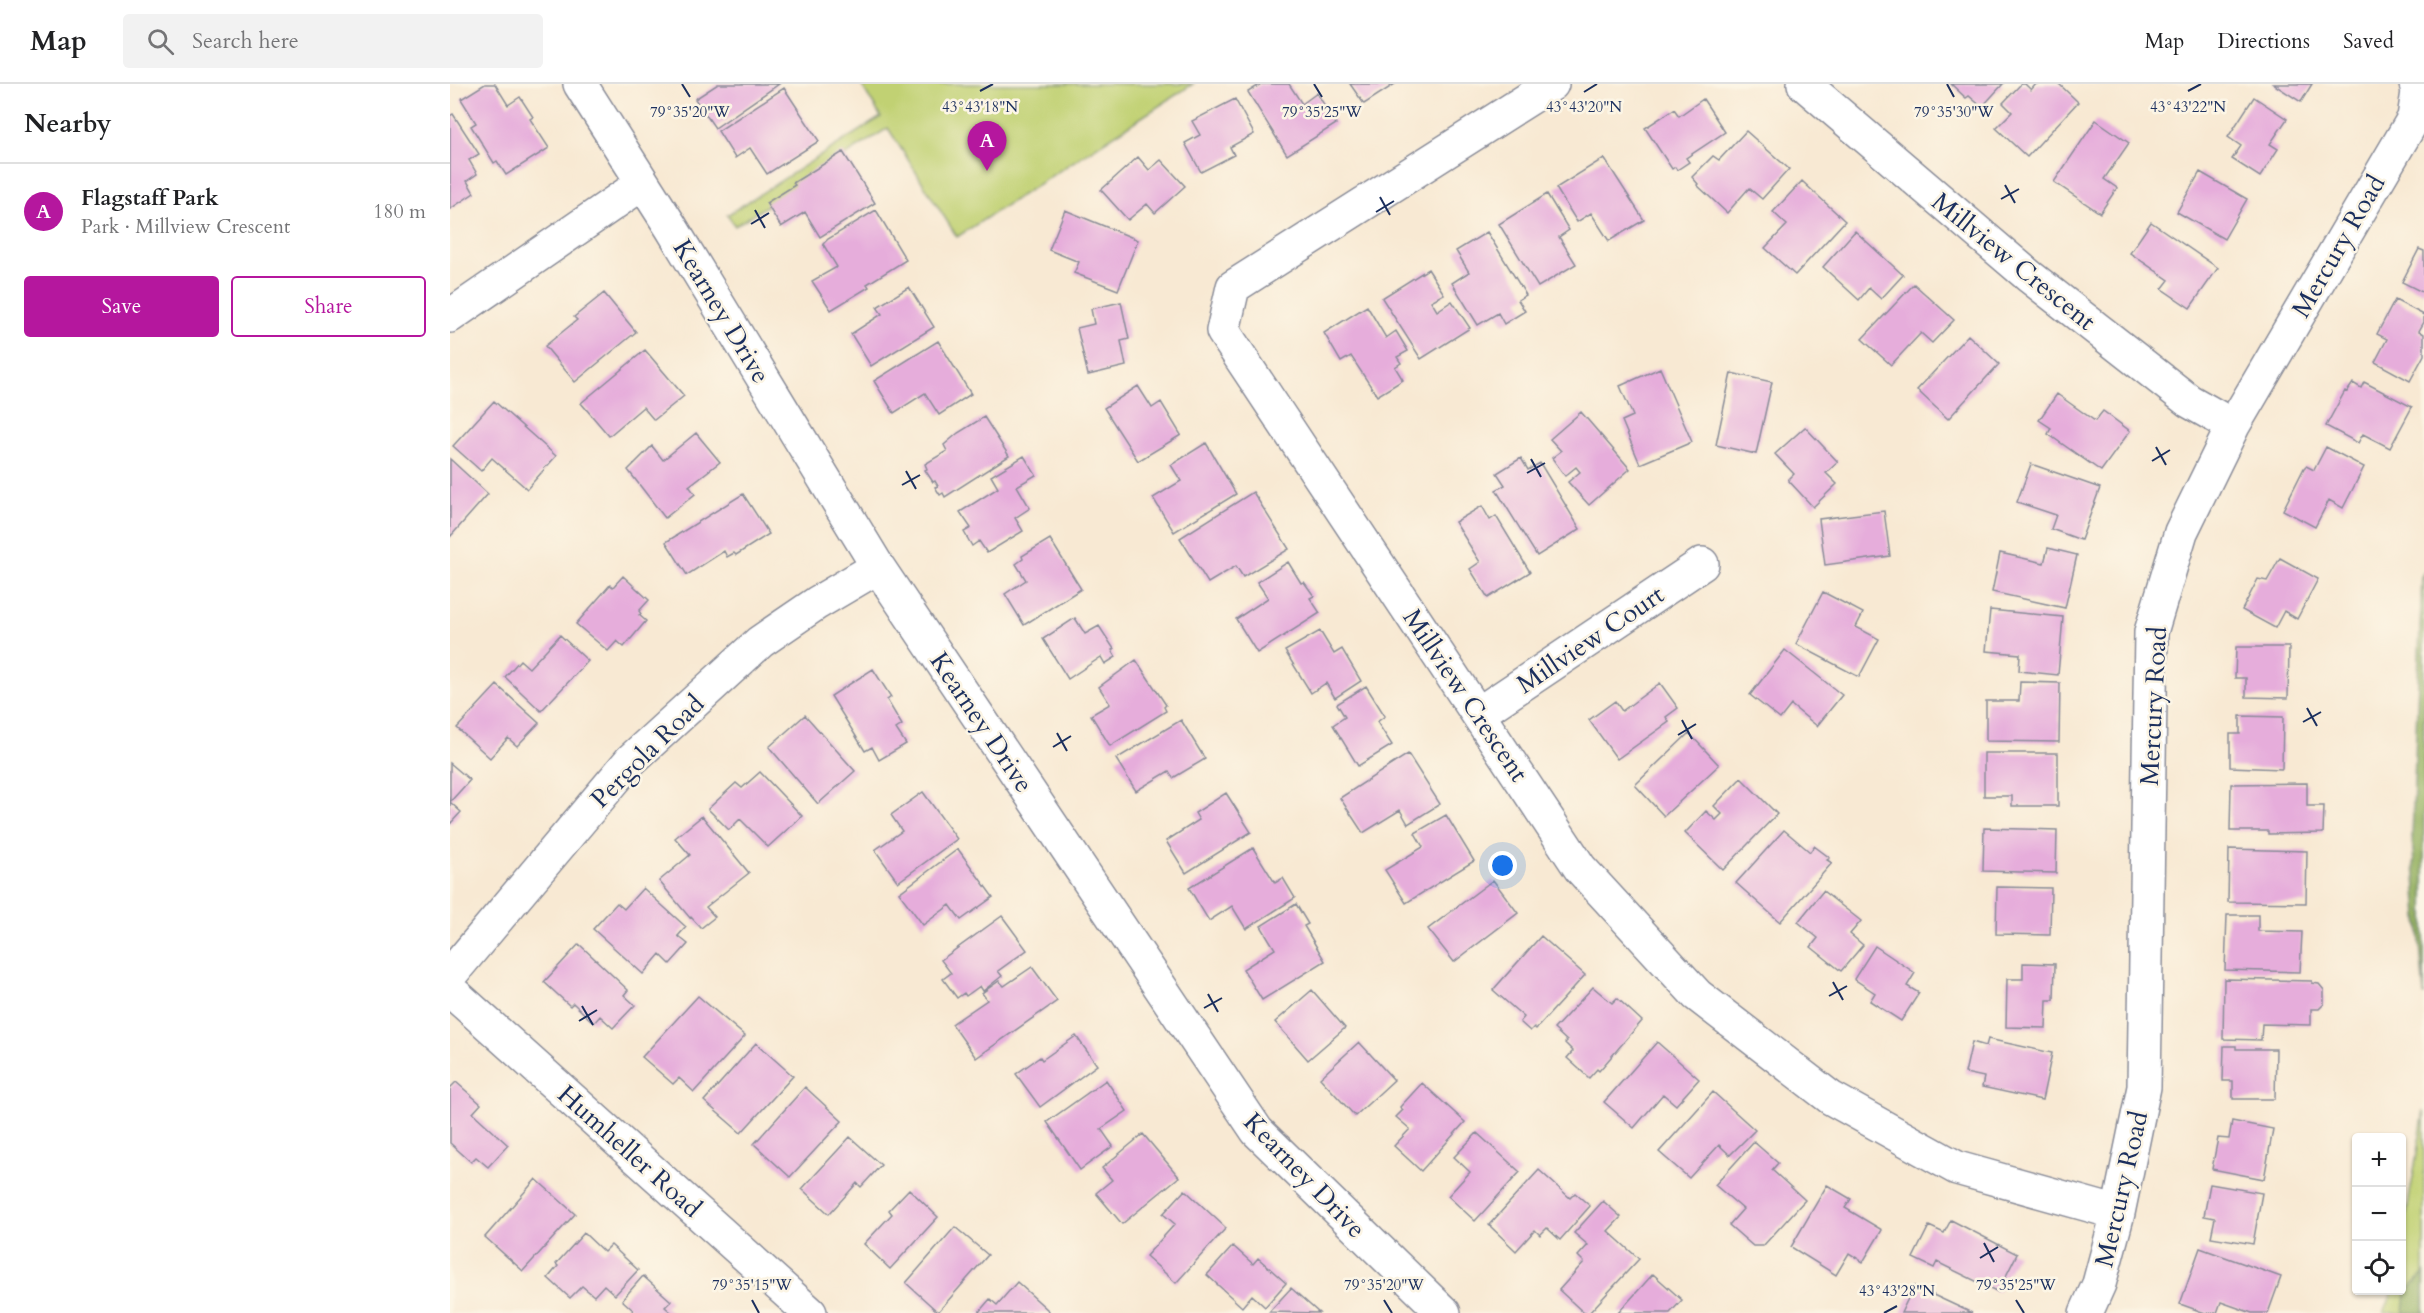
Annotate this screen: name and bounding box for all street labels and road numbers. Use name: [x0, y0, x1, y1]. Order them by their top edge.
street label: Mercury Road: [2283, 168, 2393, 324]
street label: Millview Crescent: [1924, 184, 2103, 338]
street label: Kearney Drive: [665, 233, 778, 390]
street label: Millview Court: [1510, 577, 1671, 702]
street label: Millview Crescent: [1395, 602, 1536, 789]
street label: Mercury Road: [2132, 625, 2175, 786]
street label: Kearney Drive: [922, 645, 1041, 799]
street label: Pergola Road: [583, 687, 712, 816]
street label: Humheller Road: [550, 1077, 709, 1226]
street label: Kearney Drive: [1236, 1105, 1374, 1246]
street label: Mercury Road: [2087, 1107, 2156, 1271]

